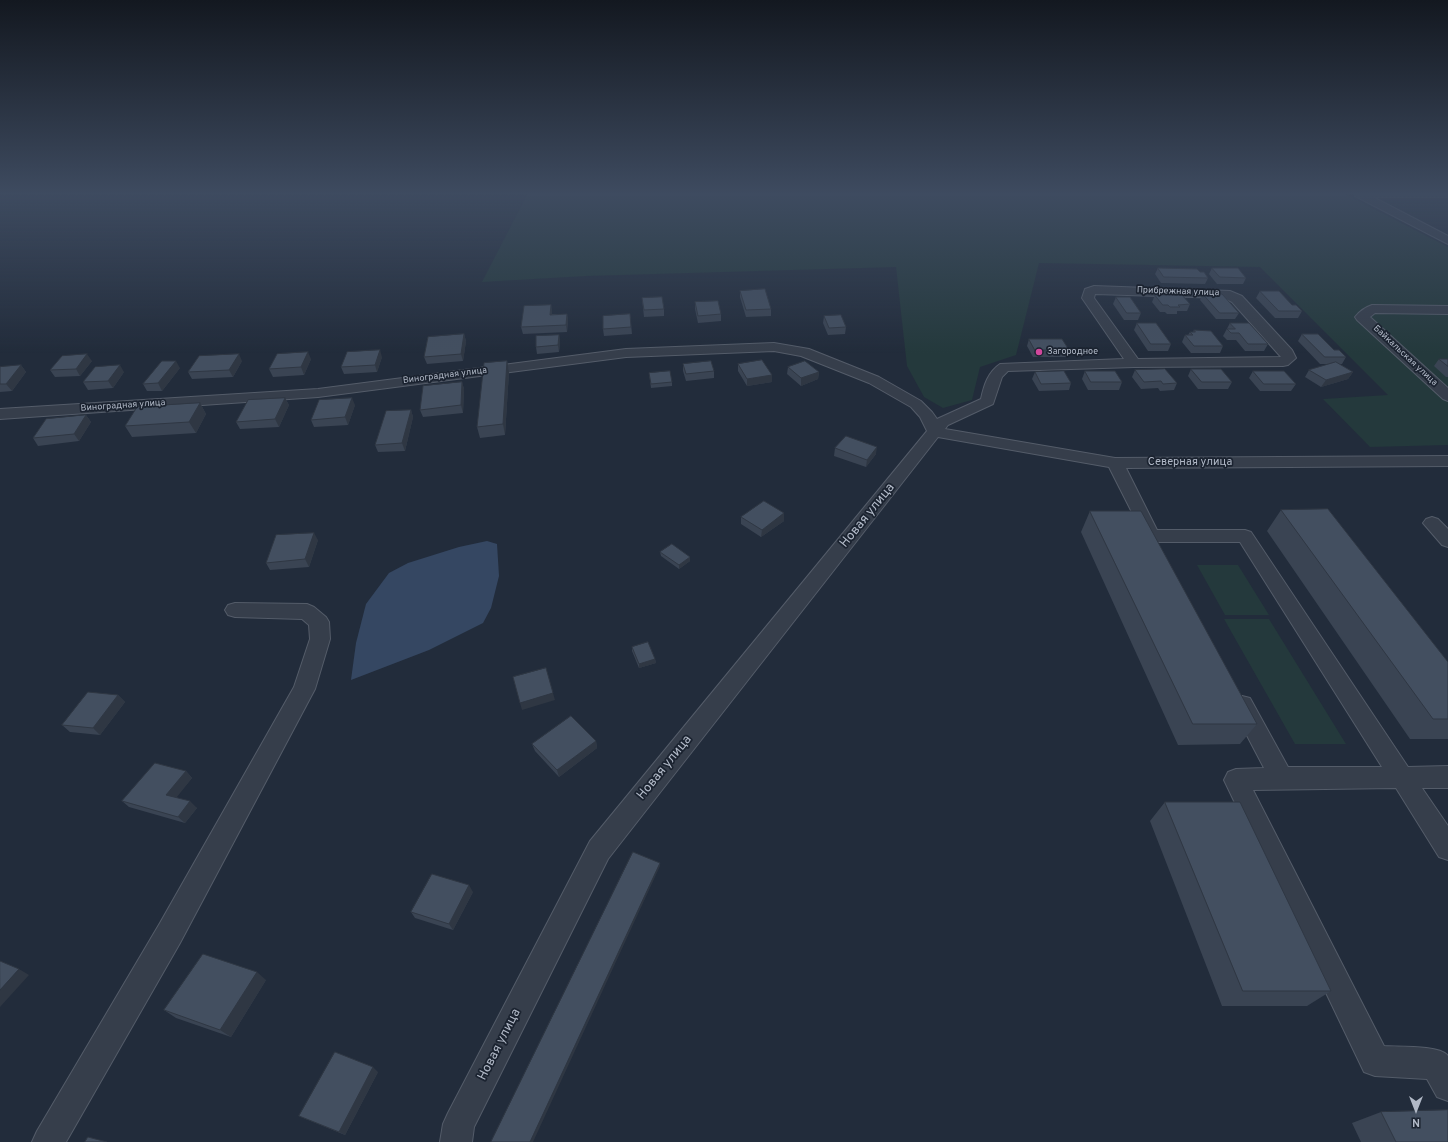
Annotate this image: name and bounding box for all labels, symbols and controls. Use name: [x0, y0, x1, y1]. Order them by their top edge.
street label: Прибрежная улица: [1137, 285, 1219, 299]
street label: Байкальская улица: [1371, 323, 1439, 389]
marker: Загородное: [1034, 347, 1044, 357]
place label: Загородное: [1047, 347, 1098, 357]
street label: Виноградная улица: [402, 365, 488, 387]
street label: Виноградная улица: [80, 398, 166, 414]
street label: Северная улица: [1148, 456, 1232, 470]
street label: Новая улица: [837, 481, 899, 551]
street label: Новая улица: [634, 733, 696, 803]
street label: Новая улица: [475, 1007, 525, 1083]
north arrow: [1396, 1090, 1436, 1130]
text: N: [1412, 1115, 1420, 1129]

